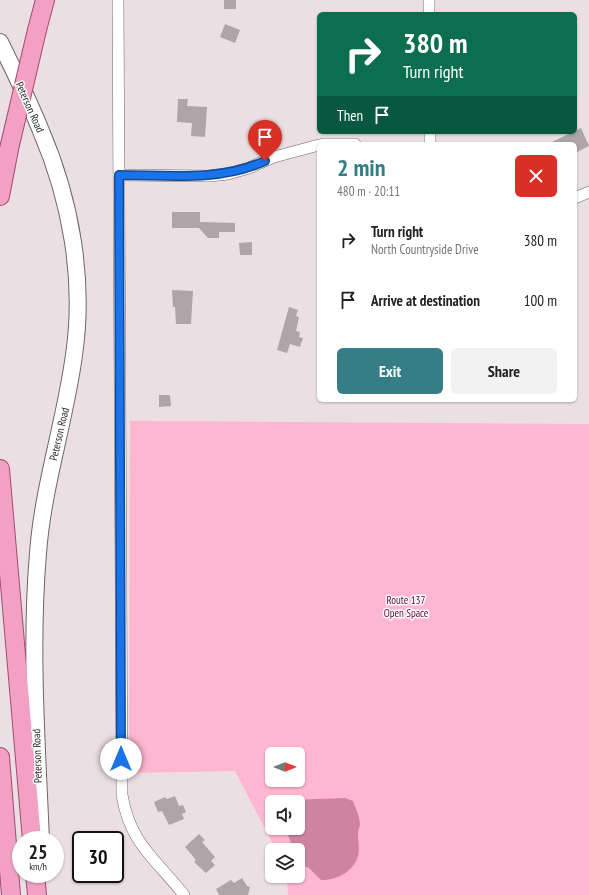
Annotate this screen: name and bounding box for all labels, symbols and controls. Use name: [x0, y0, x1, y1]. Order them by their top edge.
text: 380 m: [403, 24, 467, 61]
icon: right: [337, 28, 389, 80]
text: Turn right: [403, 60, 463, 83]
street label: Peterson Road: [13, 79, 47, 135]
icon: arrive: [371, 104, 393, 126]
text: Then: [337, 106, 363, 125]
pin: [248, 120, 282, 161]
icon: arrive: [254, 126, 276, 148]
text: 2 min: [337, 152, 385, 183]
button: close: [515, 155, 557, 197]
text: 480 m · 20:11: [337, 183, 400, 200]
text: Turn right: [371, 222, 423, 241]
icon: right: [337, 229, 359, 251]
text: 380 m: [524, 231, 557, 250]
text: North Countryside Drive: [371, 241, 479, 258]
icon: arrive: [337, 289, 359, 311]
text: Arrive at destination: [371, 291, 480, 310]
text: 100 m: [524, 291, 557, 310]
button: Exit: [337, 348, 443, 394]
button: Share: [451, 348, 557, 394]
street label: Peterson Road: [46, 406, 72, 462]
park label: Route 137 Open Space: [384, 593, 429, 620]
street label: Peterson Road: [29, 728, 45, 783]
position arrow: [100, 738, 142, 780]
north arrow: [265, 747, 305, 787]
map controls: [265, 747, 305, 883]
button: sound: [265, 795, 305, 835]
speed limit sign: 30: [72, 831, 124, 883]
text: 25: [28, 839, 48, 865]
button: layers: [265, 843, 305, 883]
text: km/h: [29, 860, 47, 873]

